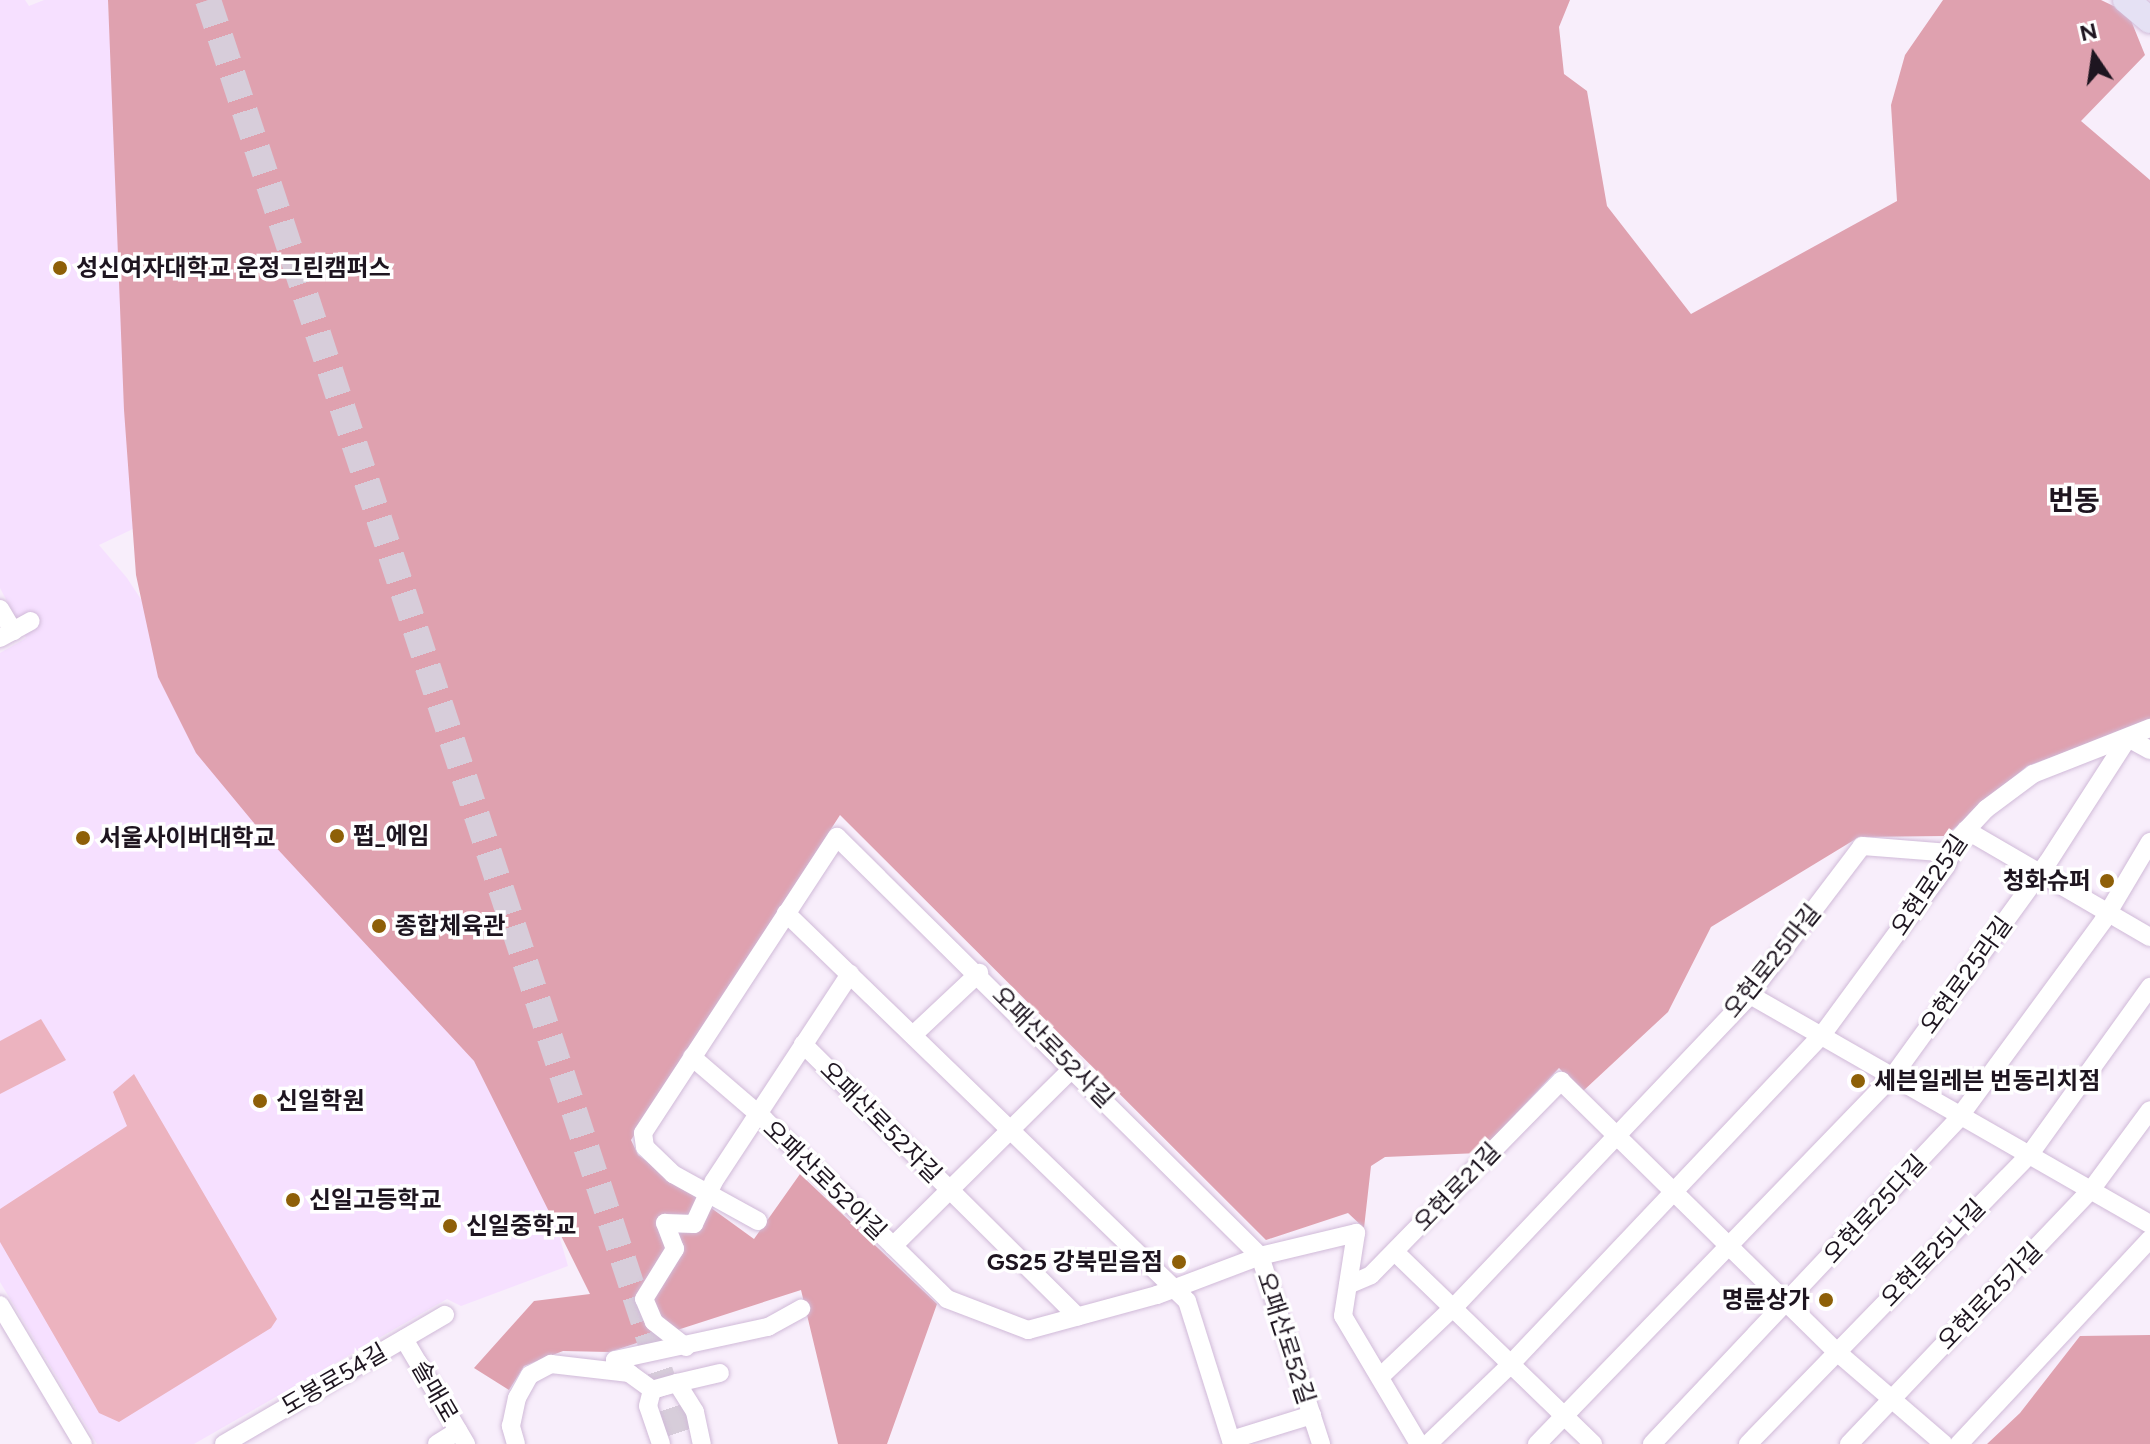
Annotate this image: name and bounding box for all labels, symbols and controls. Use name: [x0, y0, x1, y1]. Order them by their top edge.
north arrow: [2054, 16, 2134, 96]
text: N: [2077, 17, 2100, 47]
place label: 성신여자대학교 운정그린캠퍼스: [76, 254, 391, 282]
marker: 성신여자대학교 운정그린캠퍼스: [51, 259, 69, 277]
district label: 번동: [2048, 483, 2100, 517]
place label: 펍_에임: [353, 822, 430, 850]
place label: 서울사이버대학교: [99, 824, 276, 852]
marker: 펍_에임: [328, 827, 346, 845]
marker: 서울사이버대학교: [74, 829, 92, 847]
street label: 오현로25길: [1885, 829, 1973, 941]
place label: 청화슈퍼: [2003, 867, 2091, 895]
marker: 청화슈퍼: [2098, 872, 2116, 890]
street label: 오현로25마길: [1718, 898, 1826, 1024]
street label: 오현로25라길: [1914, 911, 2018, 1039]
place label: 종합체육관: [395, 912, 505, 940]
marker: 종합체육관: [370, 917, 388, 935]
street label: 오패산로52사길: [986, 980, 1120, 1114]
street label: 오패산로52자길: [814, 1055, 948, 1189]
place label: 세븐일레븐 번동리치점: [1874, 1067, 2101, 1095]
marker: 세븐일레븐 번동리치점: [1849, 1072, 1867, 1090]
place label: 신일학원: [276, 1087, 364, 1115]
marker: 신일학원: [251, 1092, 269, 1110]
street label: 오패산로52아길: [758, 1114, 892, 1246]
street label: 오현로21길: [1408, 1137, 1506, 1237]
street label: 오현로25다길: [1818, 1149, 1932, 1269]
place label: 신일고등학교: [309, 1186, 441, 1214]
marker: 신일고등학교: [284, 1191, 302, 1209]
street label: 오현로25나길: [1875, 1194, 1991, 1312]
place label: 신일중학교: [466, 1212, 576, 1240]
marker: 신일중학교: [441, 1217, 459, 1235]
street label: 오현로25가길: [1932, 1237, 2048, 1355]
place label: GS25 강북믿음점: [987, 1248, 1163, 1276]
marker: GS25 강북믿음점: [1170, 1253, 1188, 1271]
street label: 오패산로52길: [1251, 1268, 1321, 1408]
place label: 명륜상가: [1722, 1286, 1810, 1314]
marker: 명륜상가: [1817, 1291, 1835, 1309]
street label: 도봉로54길: [276, 1337, 392, 1421]
street label: 솔매로: [406, 1355, 464, 1427]

